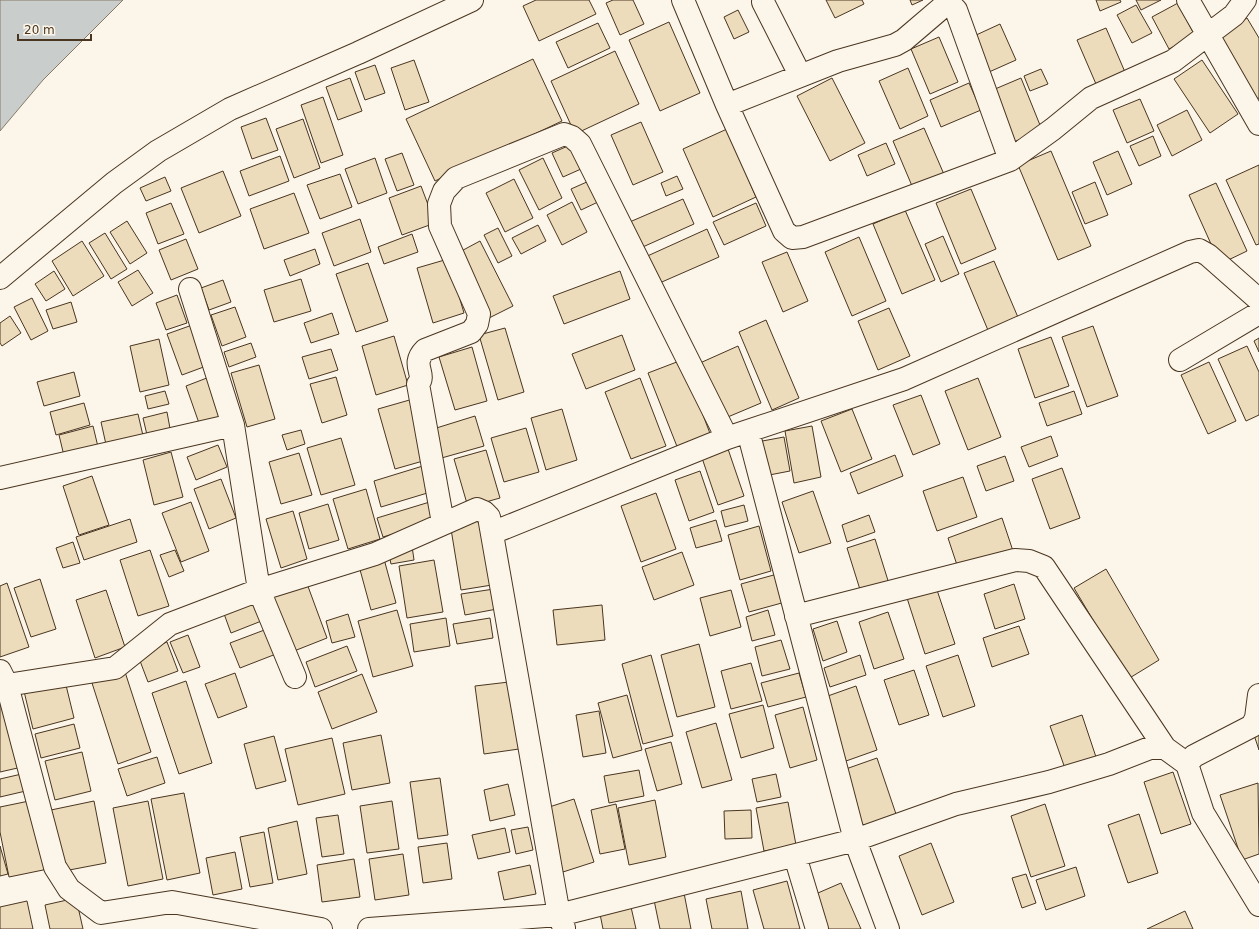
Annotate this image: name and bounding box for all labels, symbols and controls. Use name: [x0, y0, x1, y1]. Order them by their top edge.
scale bar: [18, 16, 91, 42]
text: 20 m: [24, 23, 55, 37]

